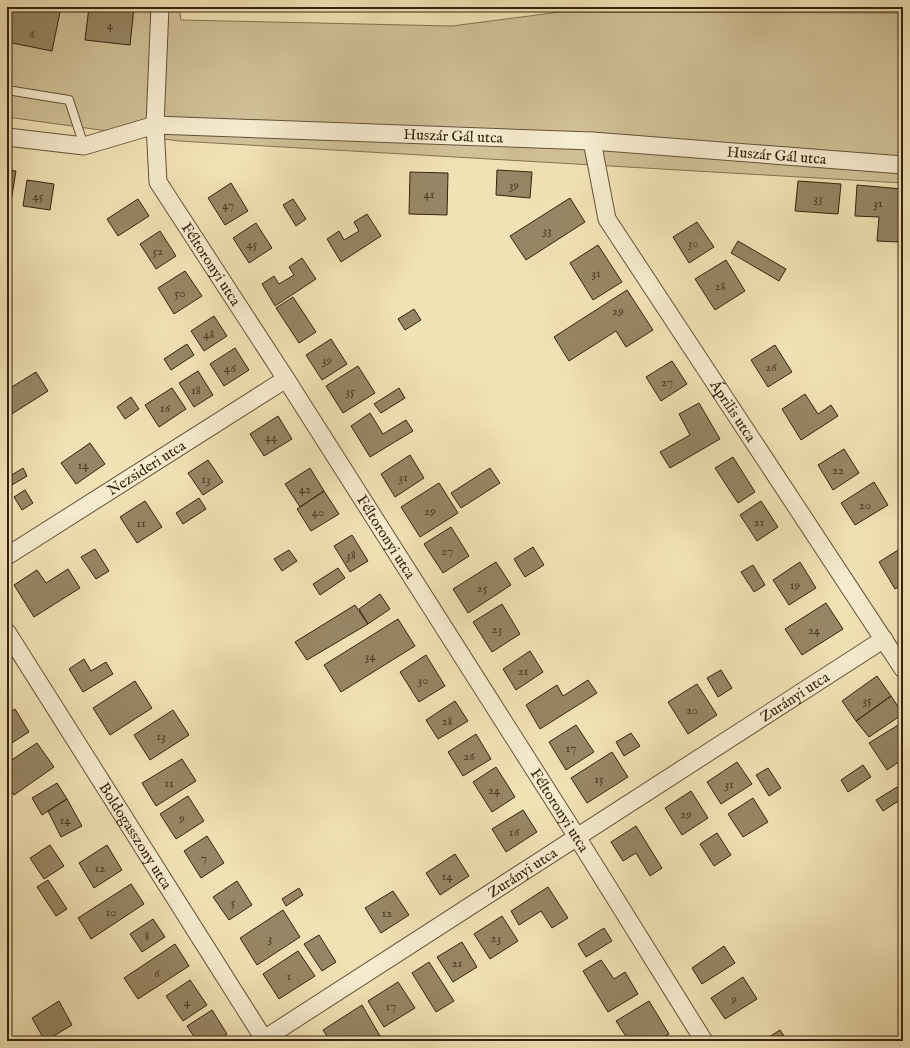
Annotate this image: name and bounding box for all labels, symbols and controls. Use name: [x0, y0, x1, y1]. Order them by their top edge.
house number: 4: [107, 17, 114, 34]
house number: 6: [29, 26, 35, 43]
street label: Huszár Gál utca: [403, 125, 504, 148]
street label: Huszár Gál utca: [726, 142, 827, 169]
house number: 39: [509, 177, 520, 194]
house number: 41: [423, 186, 435, 203]
house number: 45: [32, 188, 44, 205]
house number: 33: [813, 190, 823, 207]
house number: 31: [873, 195, 883, 212]
house number: 47: [222, 197, 234, 214]
street label: Féltoronyi utca: [177, 219, 245, 310]
house number: 33: [542, 222, 552, 239]
house number: 30: [687, 235, 699, 252]
house number: 45: [246, 236, 258, 253]
house number: 52: [153, 243, 163, 260]
house number: 31: [591, 265, 601, 282]
house number: 28: [714, 278, 726, 295]
house number: 50: [174, 285, 186, 302]
house number: 29: [612, 303, 624, 320]
house number: 48: [203, 326, 215, 343]
house number: 39: [322, 352, 333, 369]
house number: 26: [765, 359, 777, 376]
house number: 46: [224, 360, 236, 377]
house number: 27: [661, 374, 673, 391]
street label: Április utca: [705, 376, 760, 446]
house number: 18: [191, 382, 201, 399]
house number: 35: [345, 383, 355, 400]
house number: 16: [160, 400, 171, 417]
house number: 44: [265, 429, 278, 446]
street label: Nezsideri utca: [104, 436, 190, 500]
house number: 14: [77, 457, 89, 474]
house number: 22: [832, 462, 844, 479]
house number: 31: [398, 469, 408, 486]
house number: 13: [201, 471, 211, 488]
house number: 42: [299, 481, 311, 498]
street label: Féltoronyi utca: [352, 492, 420, 583]
house number: 20: [859, 497, 871, 514]
house number: 29: [424, 503, 436, 520]
house number: 40: [312, 504, 324, 521]
house number: 21: [754, 514, 765, 531]
house number: 11: [136, 515, 146, 532]
house number: 27: [441, 543, 453, 560]
house number: 38: [346, 547, 356, 564]
house number: 19: [790, 577, 801, 594]
house number: 25: [477, 580, 488, 597]
house number: 23: [492, 621, 503, 638]
house number: 24: [808, 622, 821, 639]
house number: 34: [364, 648, 376, 665]
house number: 21: [518, 663, 529, 680]
street label: Zurányi utca: [757, 668, 834, 726]
house number: 30: [417, 672, 429, 689]
house number: 35: [862, 692, 872, 709]
house number: 20: [686, 702, 698, 719]
house number: 28: [441, 713, 453, 730]
house number: 13: [156, 728, 166, 745]
house number: 17: [566, 740, 576, 757]
house number: 26: [463, 748, 475, 765]
street label: Féltoronyi utca: [526, 765, 593, 856]
house number: 15: [594, 771, 604, 788]
house number: 11: [164, 775, 174, 792]
house number: 31: [724, 776, 734, 793]
street label: Boldogasszony utca: [94, 779, 176, 893]
house number: 24: [488, 782, 501, 799]
house number: 29: [680, 806, 692, 823]
house number: 9: [178, 810, 185, 827]
house number: 14: [59, 812, 71, 829]
house number: 16: [509, 824, 520, 841]
street label: Zurányi utca: [484, 843, 561, 902]
house number: 7: [201, 850, 207, 867]
house number: 12: [95, 860, 105, 877]
house number: 14: [441, 868, 453, 885]
house number: 5: [231, 894, 236, 911]
house number: 10: [105, 904, 117, 921]
house number: 12: [382, 905, 392, 922]
house number: 8: [144, 928, 150, 945]
house number: 3: [268, 930, 273, 947]
house number: 23: [491, 930, 502, 947]
house number: 21: [452, 955, 463, 972]
house number: 6: [154, 965, 160, 982]
house number: 1: [287, 968, 292, 985]
house number: 9: [730, 991, 737, 1008]
house number: 4: [184, 994, 191, 1011]
house number: 17: [386, 998, 396, 1015]

